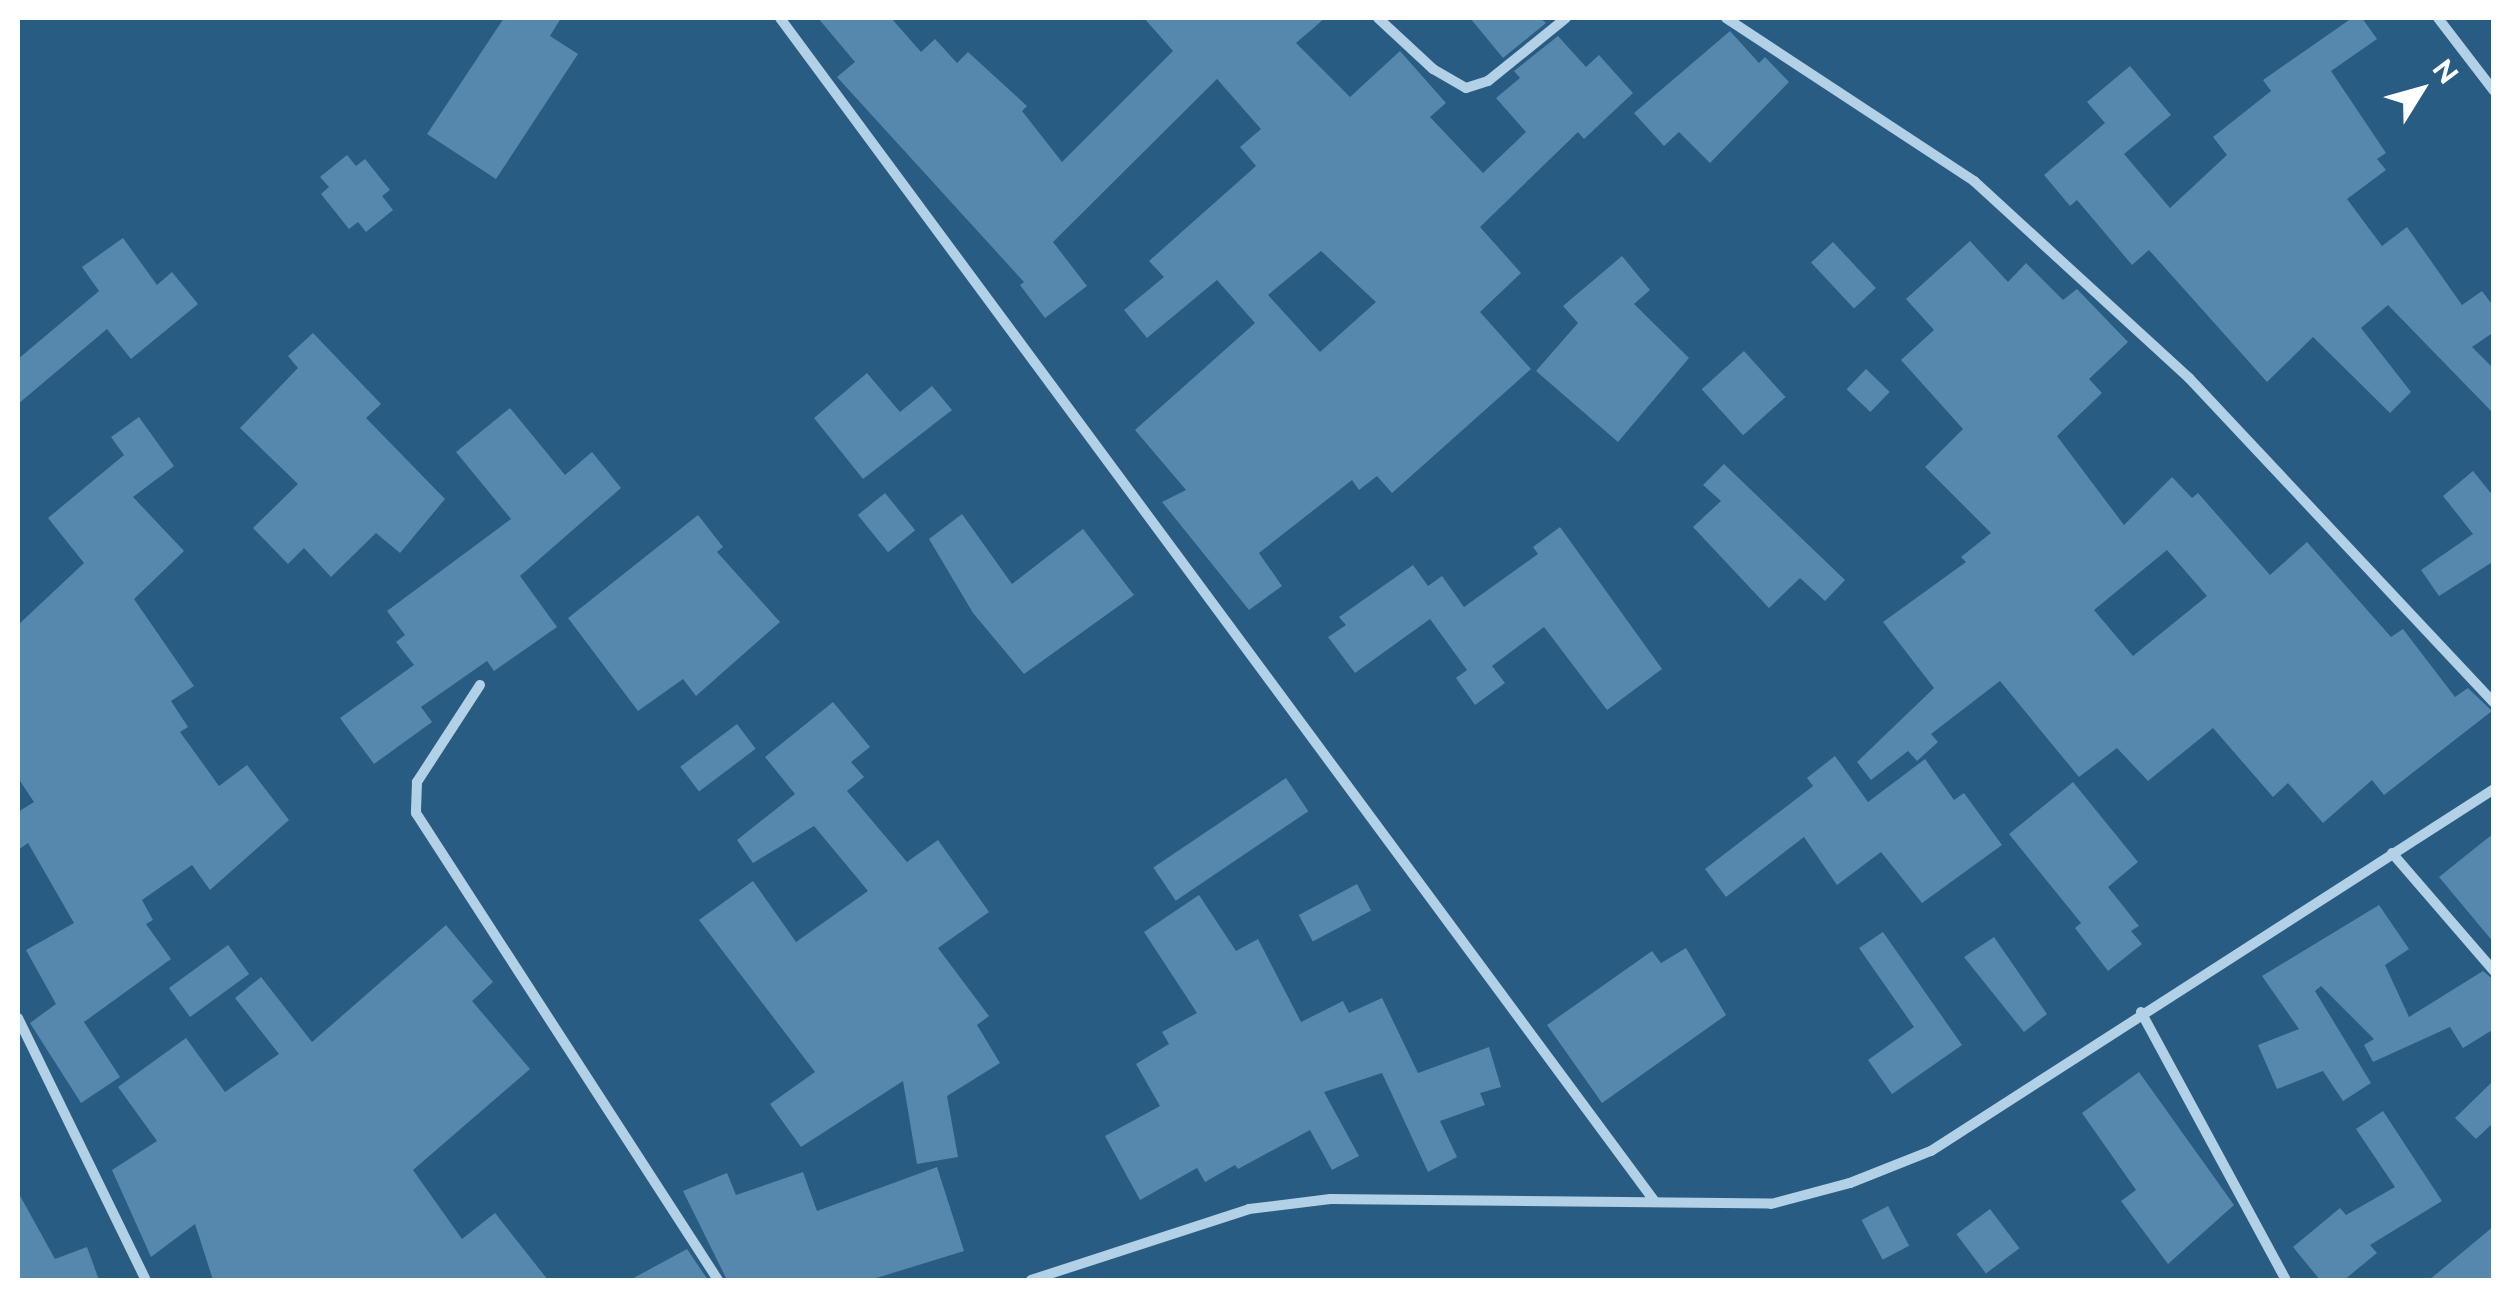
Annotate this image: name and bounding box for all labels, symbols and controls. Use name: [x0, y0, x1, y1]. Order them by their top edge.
north arrow: [2371, 40, 2471, 140]
text: N: [2426, 53, 2465, 90]

